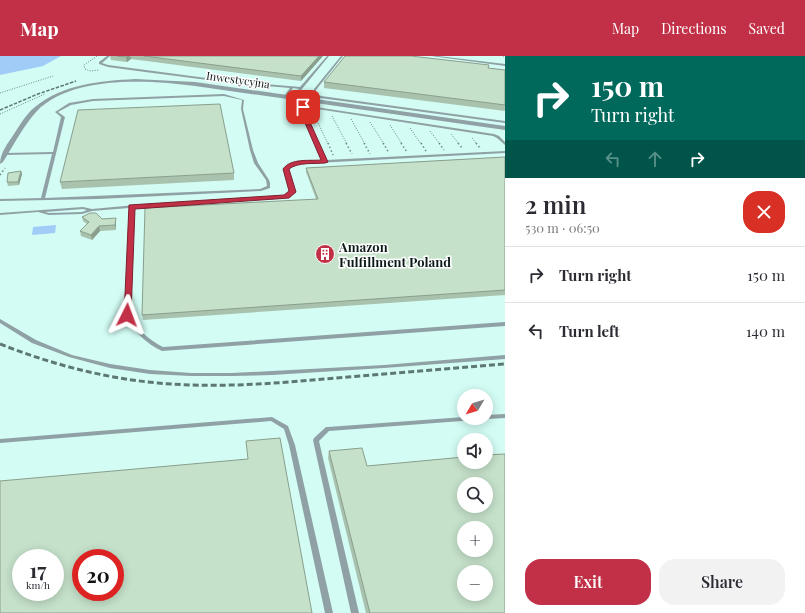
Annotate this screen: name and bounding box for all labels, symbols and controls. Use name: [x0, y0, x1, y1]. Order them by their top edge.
text: Map: [20, 15, 59, 41]
text: Map: [612, 19, 639, 38]
text: Directions: [661, 19, 727, 38]
text: Saved: [749, 19, 785, 38]
text: 150 m: [591, 67, 664, 104]
street label: Inwestycyjna: [205, 68, 271, 91]
icon: right: [525, 72, 577, 124]
pin: [286, 90, 320, 124]
icon: arrive: [292, 96, 314, 118]
text: Turn right: [591, 103, 674, 127]
icon: left: [602, 148, 624, 170]
icon: ahead: [644, 148, 666, 170]
icon: right: [686, 148, 708, 170]
text: 2 min: [525, 188, 586, 220]
button: close: [743, 191, 785, 233]
text: 530 m · 06:50: [525, 219, 600, 236]
place label: Amazon Fulfillment Poland: [338, 238, 451, 270]
building icon: Amazon Fulfillment Poland: [314, 243, 336, 265]
icon: right: [525, 264, 547, 286]
text: Turn right: [559, 265, 632, 285]
text: 150 m: [747, 265, 785, 285]
position arrow: [106, 294, 148, 336]
icon: left: [525, 320, 547, 342]
text: Turn left: [559, 321, 620, 341]
text: 140 m: [746, 321, 785, 341]
north arrow: [457, 389, 493, 425]
map controls: [457, 389, 493, 601]
button: sound: [457, 433, 493, 469]
button: search: [457, 477, 493, 513]
button: +: [457, 521, 493, 557]
speed limit sign: 20: [72, 549, 124, 601]
text: 17: [30, 556, 46, 583]
button: Exit: [525, 559, 651, 605]
button: Share: [659, 559, 785, 605]
button: −: [457, 565, 493, 601]
text: km/h: [26, 578, 50, 592]

